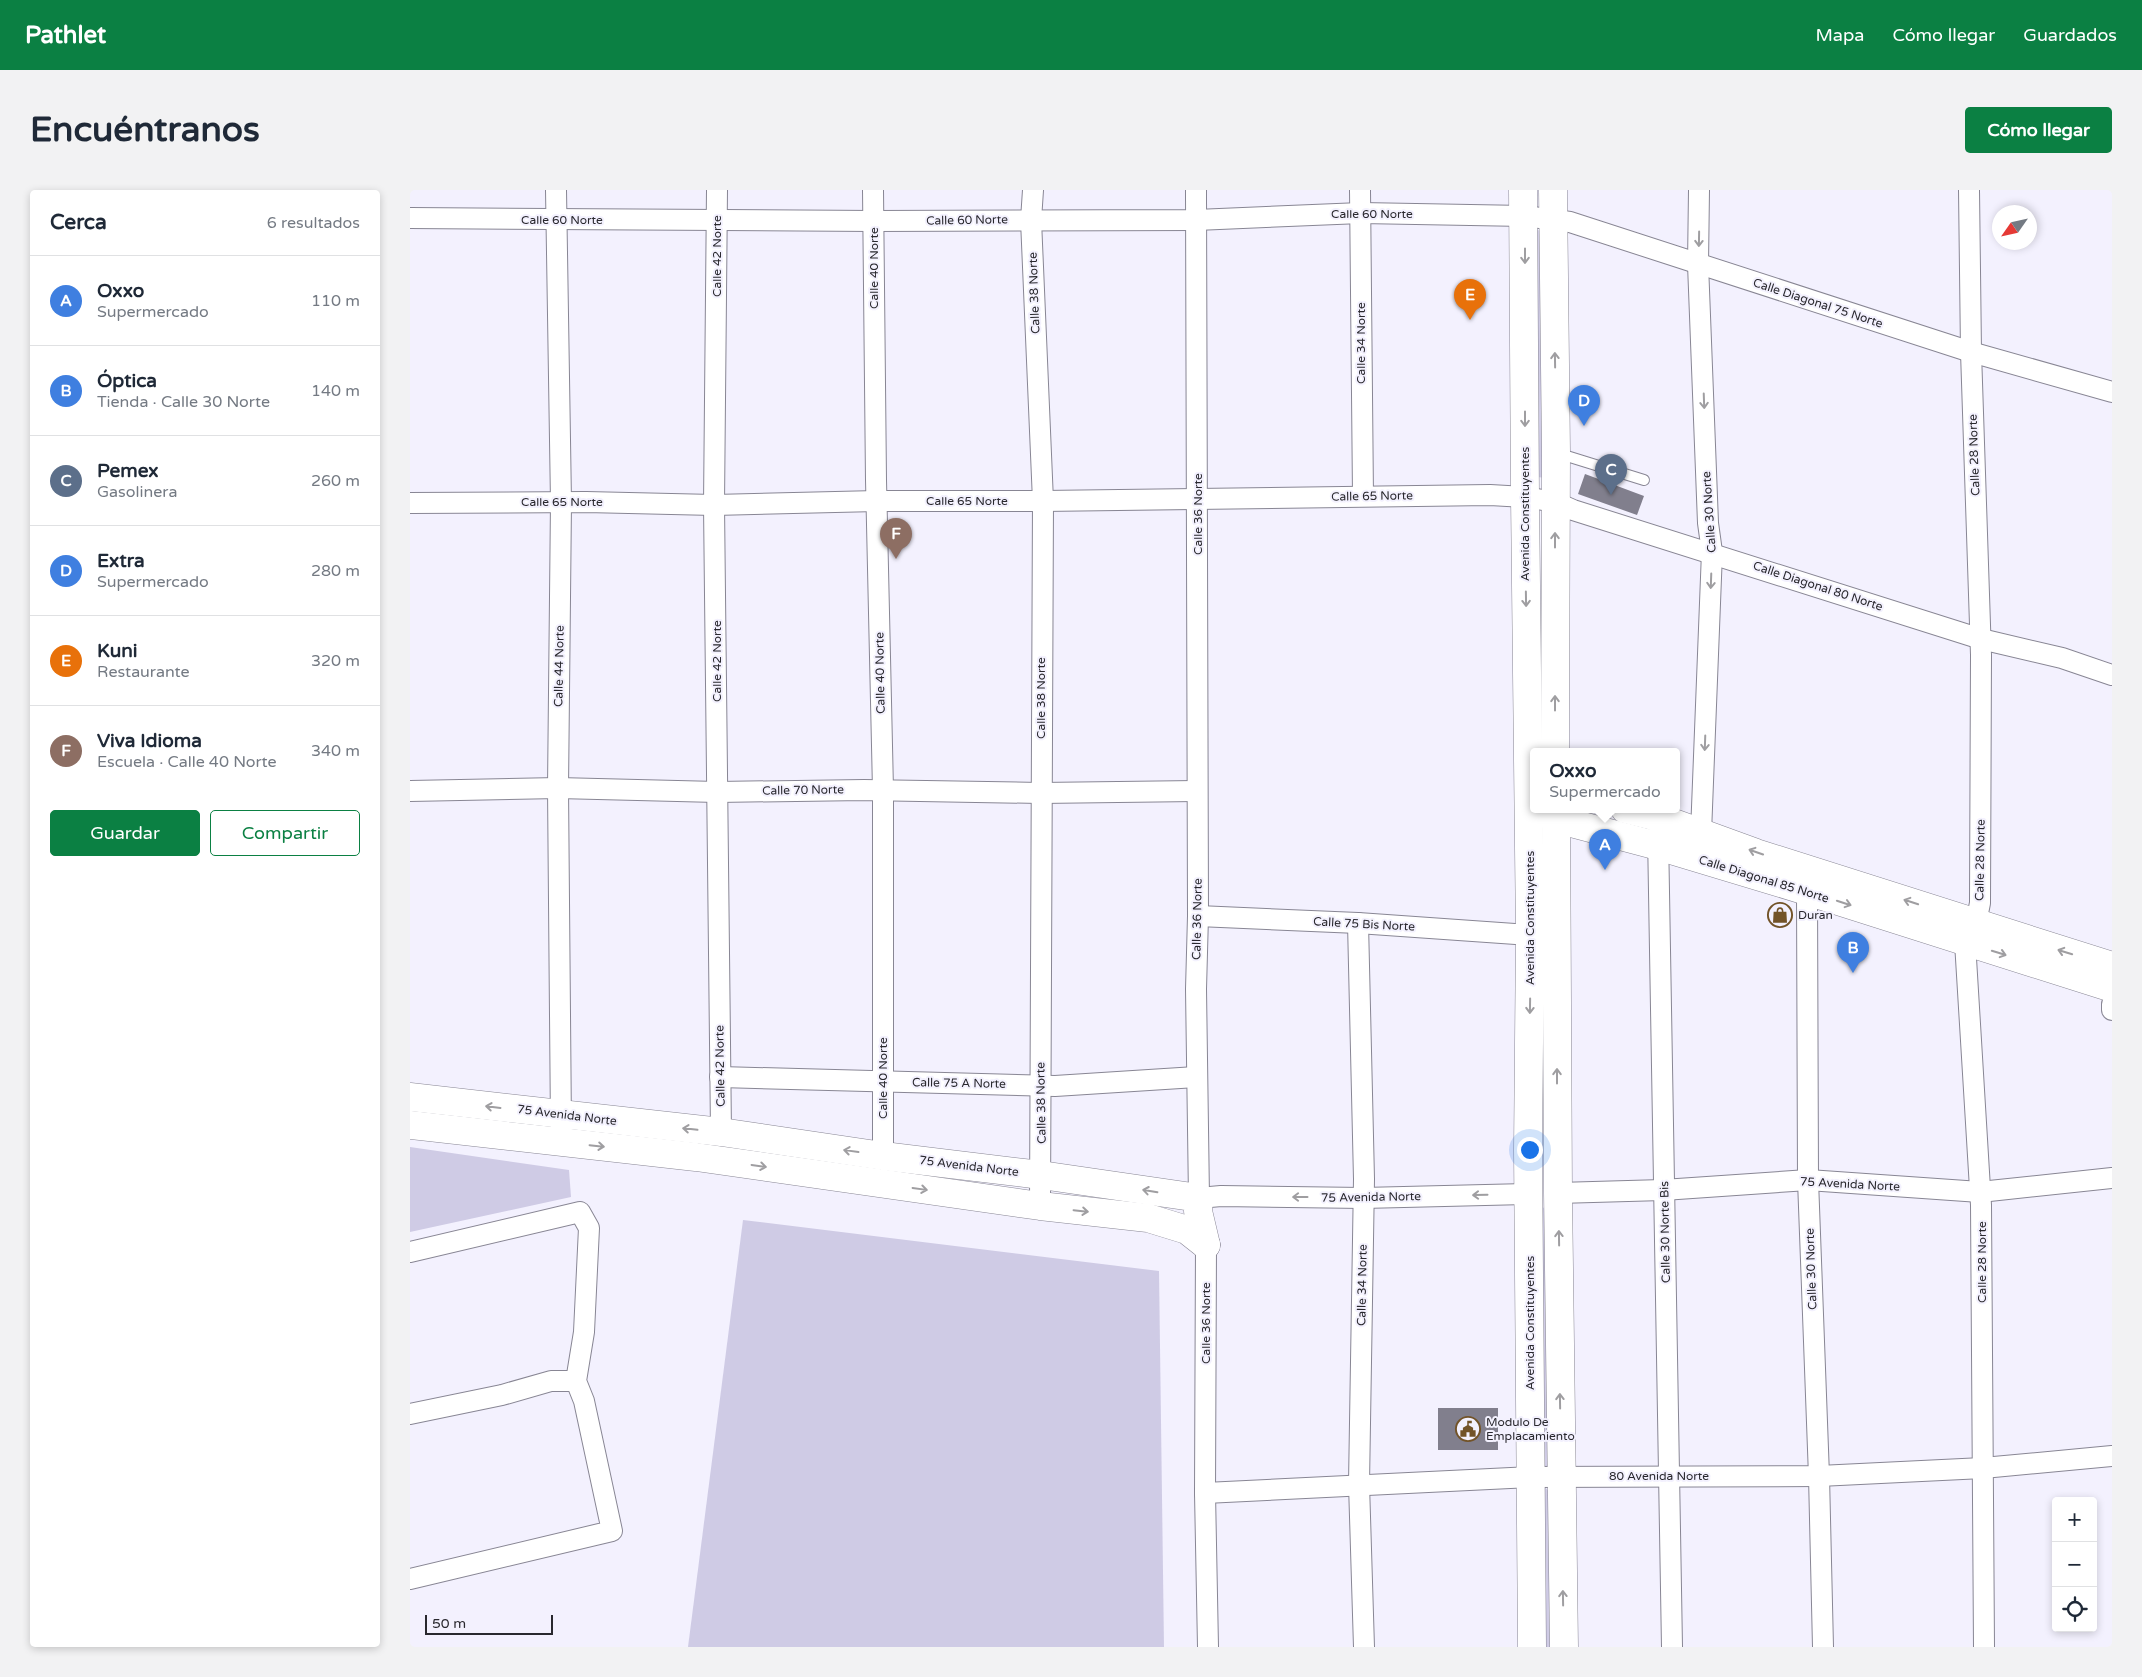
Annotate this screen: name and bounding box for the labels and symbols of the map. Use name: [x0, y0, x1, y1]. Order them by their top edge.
north arrow: [1992, 205, 2037, 250]
street label: Calle 60 Norte: [1331, 207, 1413, 221]
street label: Calle 60 Norte: [926, 212, 1008, 228]
street label: Calle 60 Norte: [521, 213, 603, 227]
street label: Calle 42 Norte: [710, 215, 724, 297]
street label: Calle 40 Norte: [867, 227, 881, 309]
one-way arrow: [1694, 230, 1704, 246]
one-way arrow: [1520, 248, 1530, 264]
street label: Calle 38 Norte: [1026, 252, 1042, 334]
street label: Calle Diagonal 75 Norte: [1751, 275, 1885, 331]
pin: E: [1454, 279, 1486, 320]
street label: Calle 34 Norte: [1354, 302, 1368, 384]
one-way arrow: [1550, 352, 1560, 368]
pin: D: [1568, 385, 1600, 426]
one-way arrow: [1699, 393, 1708, 409]
one-way arrow: [1520, 410, 1530, 426]
street label: Calle 28 Norte: [1966, 414, 1982, 496]
street label: Avenida Constituyentes: [1518, 446, 1532, 581]
pin: C: [1595, 454, 1627, 495]
street label: Calle 30 Norte: [1699, 471, 1719, 553]
street label: Calle 36 Norte: [1191, 473, 1205, 555]
street label: Calle 65 Norte: [1331, 488, 1413, 504]
street label: Calle 65 Norte: [926, 494, 1008, 508]
street label: Calle 65 Norte: [521, 495, 603, 509]
pin: F: [880, 518, 912, 559]
one-way arrow: [1550, 532, 1560, 548]
street label: Calle Diagonal 80 Norte: [1751, 558, 1885, 614]
one-way arrow: [1707, 573, 1716, 589]
one-way arrow: [1521, 590, 1531, 606]
street label: Calle 42 Norte: [710, 620, 724, 702]
street label: Calle 44 Norte: [551, 625, 567, 707]
street label: Calle 40 Norte: [872, 632, 888, 714]
street label: Calle 38 Norte: [1034, 657, 1048, 739]
one-way arrow: [1550, 695, 1560, 711]
one-way arrow: [1700, 735, 1709, 751]
street label: Calle 70 Norte: [762, 782, 844, 798]
street label: Calle 28 Norte: [1972, 819, 1988, 901]
pin: A: [1589, 829, 1621, 870]
one-way arrow: [1748, 847, 1764, 857]
street label: Avenida Constituyentes: [1523, 850, 1537, 985]
street label: Calle Diagonal 85 Norte: [1697, 852, 1831, 906]
street label: Calle 36 Norte: [1189, 878, 1205, 960]
one-way arrow: [1903, 897, 1919, 907]
one-way arrow: [1836, 899, 1852, 909]
shop icon: Duran: [1767, 902, 1793, 928]
place label: Duran: [1798, 908, 1833, 922]
street label: Calle 75 Bis Norte: [1313, 914, 1415, 934]
pin: B: [1837, 932, 1869, 973]
one-way arrow: [2058, 946, 2074, 956]
one-way arrow: [1991, 948, 2007, 958]
one-way arrow: [1525, 998, 1534, 1014]
street label: Calle 42 Norte: [712, 1025, 728, 1107]
street label: Calle 40 Norte: [876, 1037, 890, 1119]
street label: Calle 38 Norte: [1033, 1062, 1049, 1144]
one-way arrow: [1552, 1068, 1562, 1084]
street label: Calle 75 A Norte: [912, 1075, 1006, 1091]
one-way arrow: [486, 1102, 502, 1112]
street label: 75 Avenida Norte: [516, 1102, 618, 1128]
one-way arrow: [682, 1124, 698, 1134]
your location: [1517, 1137, 1543, 1163]
one-way arrow: [589, 1141, 605, 1151]
one-way arrow: [843, 1146, 859, 1156]
street label: 75 Avenida Norte: [918, 1153, 1020, 1179]
one-way arrow: [750, 1162, 766, 1172]
street label: 75 Avenida Norte: [1800, 1174, 1901, 1194]
street label: Calle 30 Norte Bis: [1657, 1181, 1673, 1283]
one-way arrow: [911, 1184, 927, 1194]
one-way arrow: [1143, 1186, 1159, 1196]
street label: 75 Avenida Norte: [1321, 1189, 1421, 1205]
one-way arrow: [1472, 1190, 1488, 1200]
one-way arrow: [1293, 1192, 1309, 1202]
one-way arrow: [1072, 1206, 1088, 1216]
street label: Calle 28 Norte: [1975, 1221, 1989, 1303]
street label: Calle 30 Norte: [1803, 1228, 1819, 1310]
one-way arrow: [1554, 1231, 1564, 1247]
street label: Calle 34 Norte: [1354, 1244, 1370, 1326]
street label: Avenida Constituyentes: [1523, 1255, 1537, 1390]
street label: Calle 36 Norte: [1199, 1282, 1213, 1364]
one-way arrow: [1555, 1393, 1565, 1410]
place label: Modulo De Emplacamiento: [1486, 1415, 1575, 1443]
public building icon: Modulo De Emplacamiento: [1455, 1416, 1481, 1442]
street label: 80 Avenida Norte: [1609, 1469, 1709, 1483]
one-way arrow: [1558, 1591, 1568, 1607]
scale bar: [425, 1612, 552, 1635]

